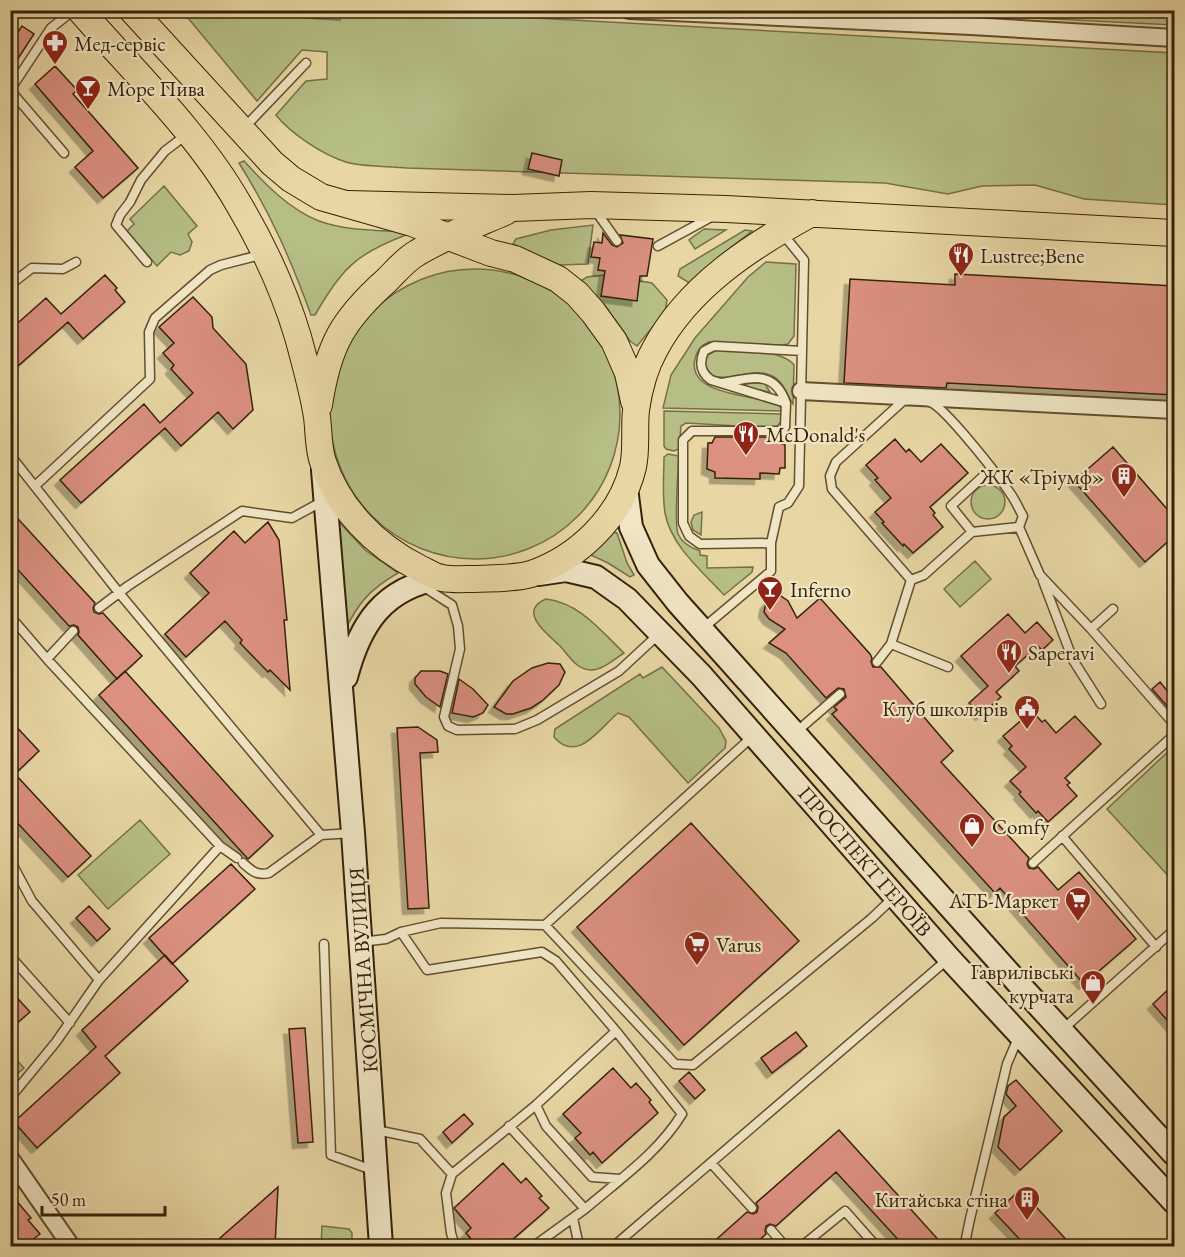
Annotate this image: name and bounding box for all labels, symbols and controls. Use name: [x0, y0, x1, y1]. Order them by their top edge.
pharmacy icon: Мед-сервіс: [40, 28, 70, 66]
place label: Мед-сервіс: [74, 30, 166, 57]
bar icon: Море Пива: [73, 73, 103, 111]
place label: Море Пива: [107, 75, 206, 102]
restaurant icon: Lustree;Bene: [946, 240, 976, 278]
place label: Lustree;Bene: [980, 242, 1084, 269]
restaurant icon: McDonald's: [731, 419, 761, 457]
place label: McDonald's: [766, 421, 866, 448]
building icon: ЖК «Тріумф»: [1109, 461, 1139, 499]
place label: ЖК «Тріумф»: [979, 463, 1104, 490]
bar icon: Inferno: [755, 574, 785, 612]
place label: Inferno: [790, 576, 851, 603]
restaurant icon: Saperavi: [994, 637, 1024, 675]
place label: Saperavi: [1028, 639, 1095, 666]
public building icon: Клуб школярів: [1012, 693, 1042, 731]
place label: Клуб школярів: [882, 695, 1008, 722]
street label: ПРОСПЕКТ ГЕРОЇВ: [792, 780, 938, 942]
shop icon: Comfy: [957, 811, 987, 849]
place label: Comfy: [992, 813, 1050, 840]
street label: КОСМІЧНА ВУЛИЦЯ: [342, 866, 384, 1074]
supermarket icon: АТБ-Маркет: [1063, 885, 1093, 923]
place label: АТБ-Маркет: [948, 887, 1058, 914]
supermarket icon: Varus: [682, 929, 712, 967]
place label: Varus: [716, 931, 761, 958]
place label: Гаврилівські курчата: [970, 958, 1075, 1009]
shop icon: Гаврилівські курчата: [1078, 968, 1108, 1006]
scale bar: [42, 1179, 165, 1217]
building icon: Китайська стіна: [1012, 1184, 1042, 1222]
place label: Китайська стіна: [875, 1186, 1009, 1213]
text: 50 m: [51, 1188, 86, 1211]

